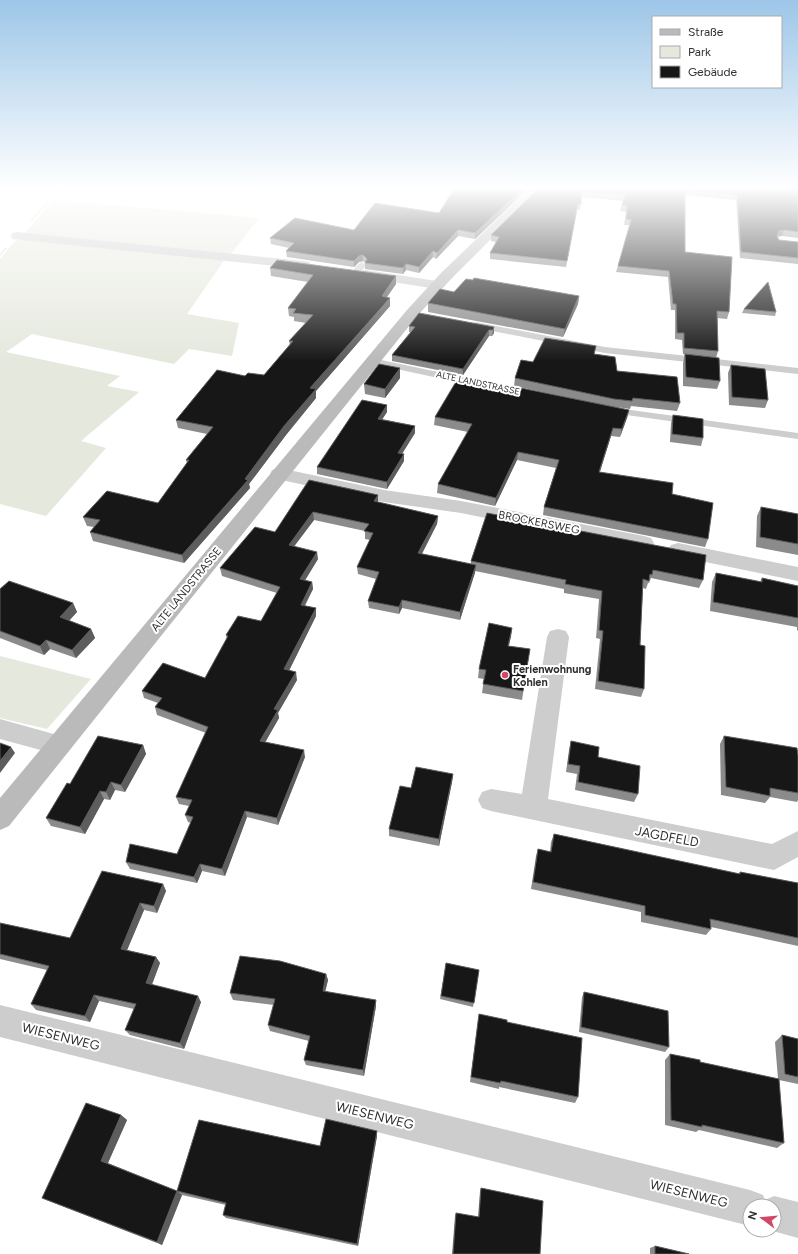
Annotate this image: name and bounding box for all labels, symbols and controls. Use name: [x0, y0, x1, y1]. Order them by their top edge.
legend: [652, 16, 782, 88]
text: Straße: [688, 25, 724, 39]
text: Park: [688, 45, 711, 59]
text: Gebäude: [688, 65, 738, 79]
street label: ALTE LANDSTRASSE: [435, 368, 521, 397]
street label: BROCKERSWEG: [497, 508, 581, 537]
street label: ALTE LANDSTRASSE: [149, 545, 224, 634]
place label: Ferienwohnung Kohlen: [513, 663, 591, 689]
marker: Ferienwohnung Kohlen: [500, 670, 510, 680]
street label: JAGDFELD: [634, 823, 700, 850]
street label: WIESENWEG: [20, 1020, 101, 1053]
street label: WIESENWEG: [334, 1099, 415, 1132]
street label: WIESENWEG: [648, 1177, 729, 1210]
north arrow: [742, 1198, 782, 1238]
text: N: [745, 1209, 760, 1221]

